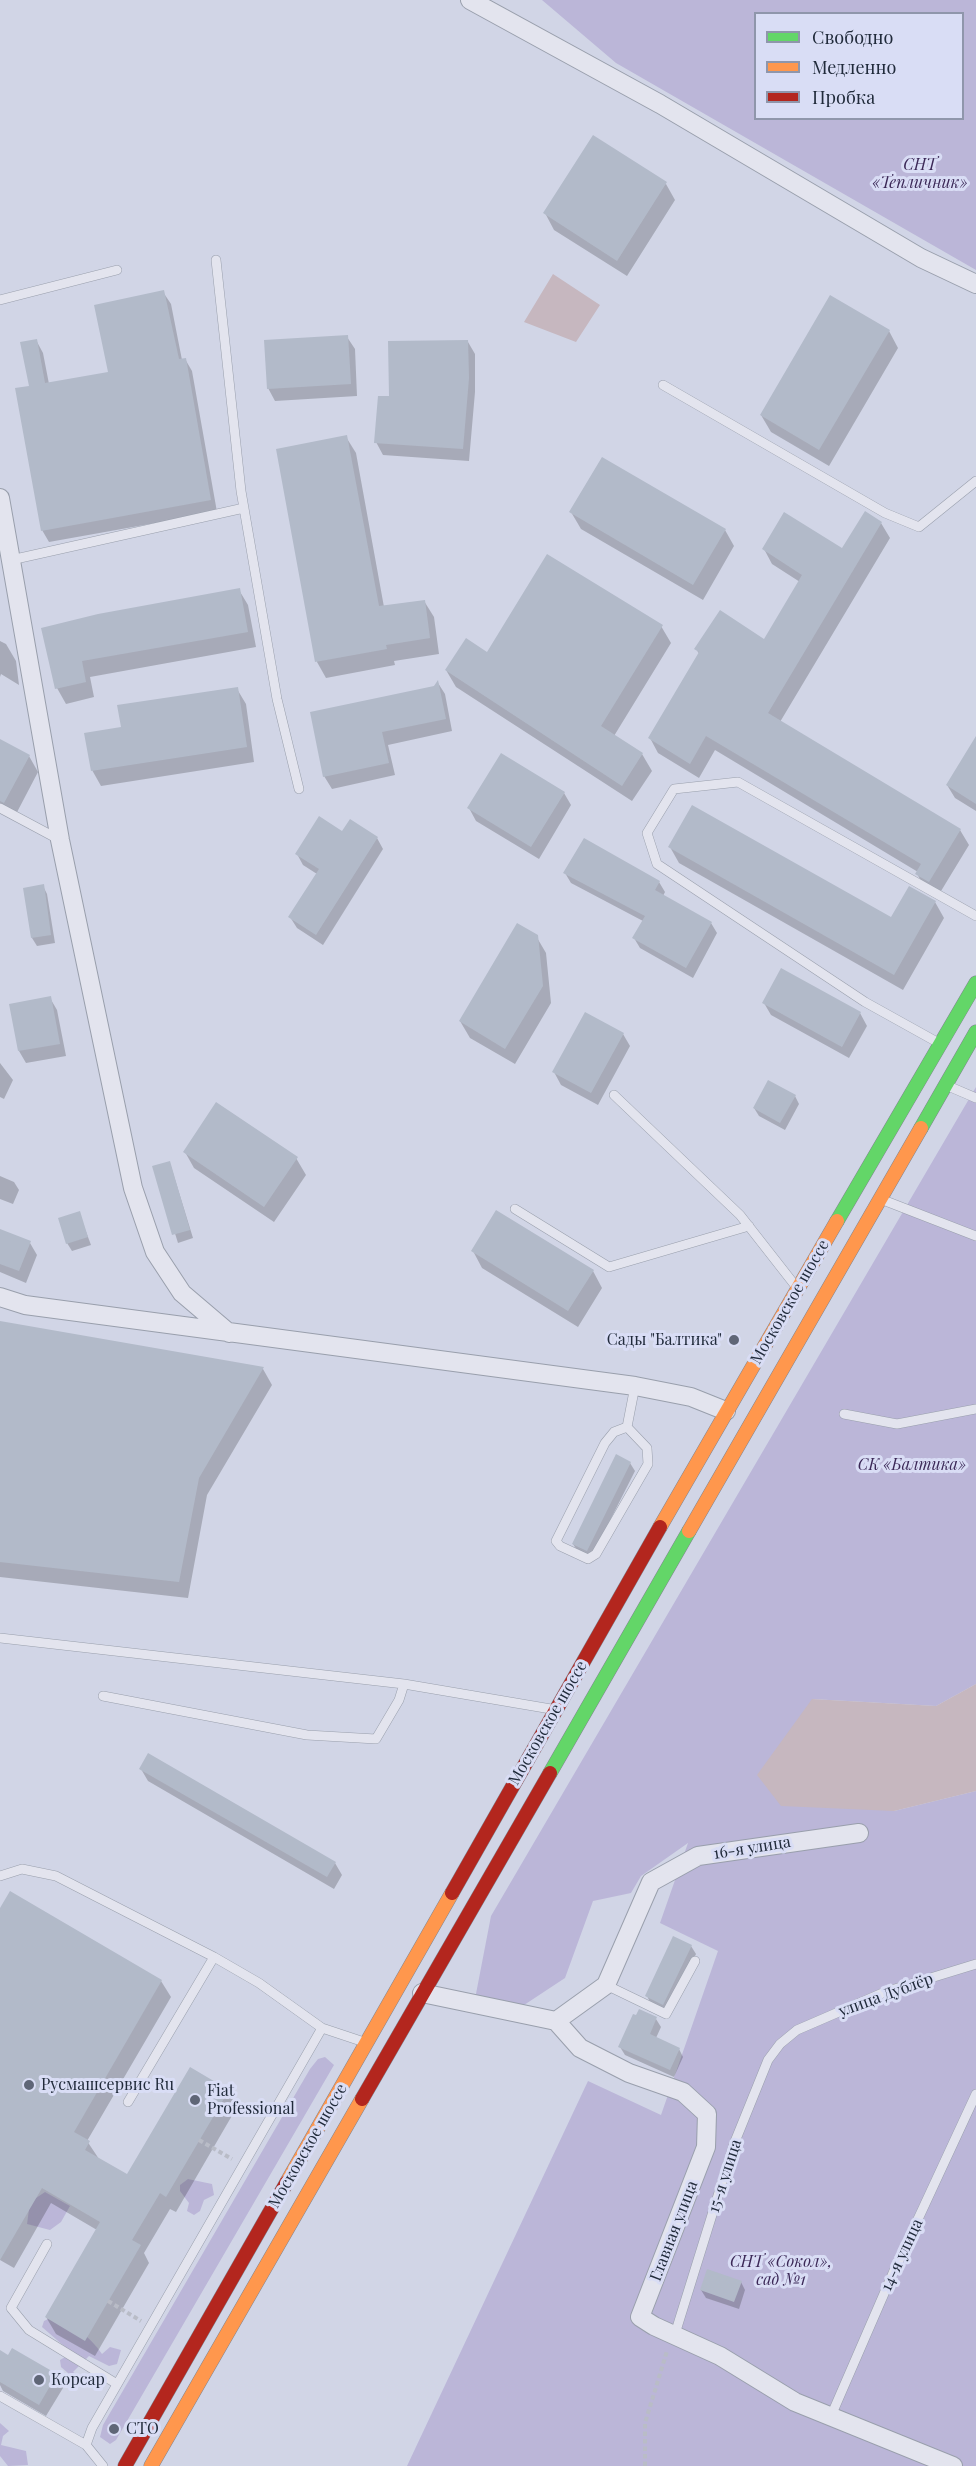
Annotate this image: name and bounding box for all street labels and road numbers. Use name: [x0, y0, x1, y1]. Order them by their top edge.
street label: Московское шоссе: [747, 1237, 833, 1367]
street label: Московское шоссе: [505, 1658, 591, 1788]
street label: 16-я улица: [712, 1832, 792, 1864]
street label: улица Дублёр: [836, 1969, 936, 2021]
street label: Московское шоссе: [265, 2081, 351, 2211]
street label: 15-я улица: [704, 2137, 746, 2215]
street label: Главная улица: [646, 2178, 702, 2284]
street label: 14-я улица: [877, 2216, 927, 2294]

